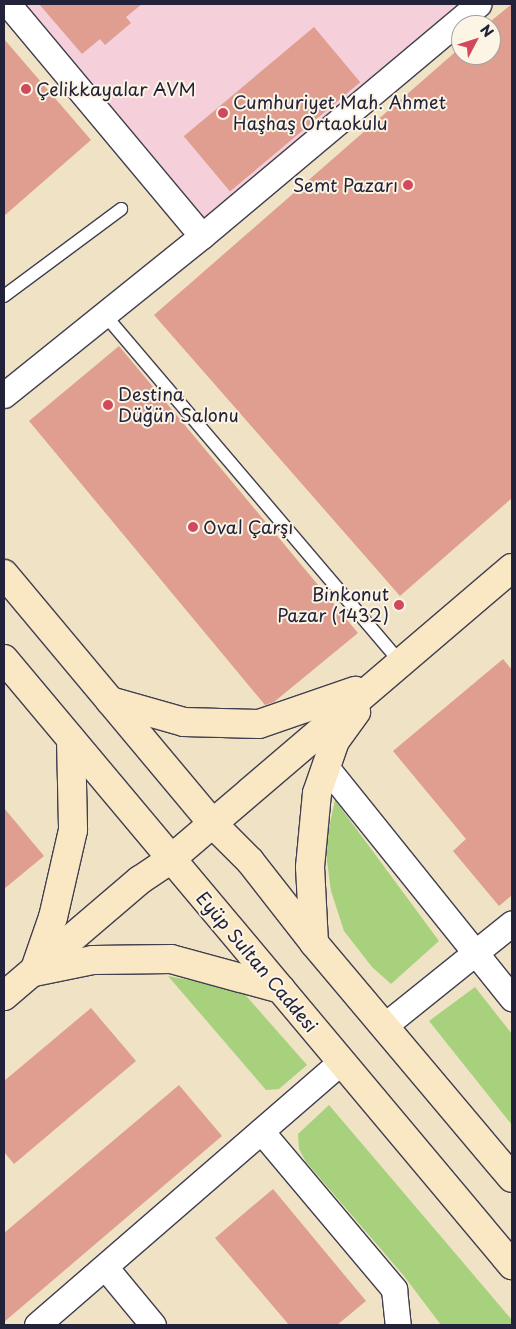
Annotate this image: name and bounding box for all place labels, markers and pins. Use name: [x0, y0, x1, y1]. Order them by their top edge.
place label: Çelikkayalar AVM: [36, 78, 196, 100]
marker: Çelikkayalar AVM: [20, 83, 32, 95]
place label: Cumhuriyet Mah. Ahmet Haşhaş Ortaokulu: [233, 92, 448, 134]
marker: Cumhuriyet Mah. Ahmet Haşhaş Ortaokulu: [217, 107, 229, 119]
place label: Semt Pazarı: [293, 174, 398, 196]
marker: Semt Pazarı: [402, 179, 414, 191]
place label: Destina Düğün Salonu: [118, 384, 239, 426]
marker: Destina Düğün Salonu: [102, 399, 114, 411]
place label: Oval Çarşı: [203, 516, 294, 538]
marker: Oval Çarşı: [187, 521, 199, 533]
place label: Binkonut Pazar (1432): [277, 584, 389, 626]
marker: Binkonut Pazar (1432): [393, 599, 405, 611]

